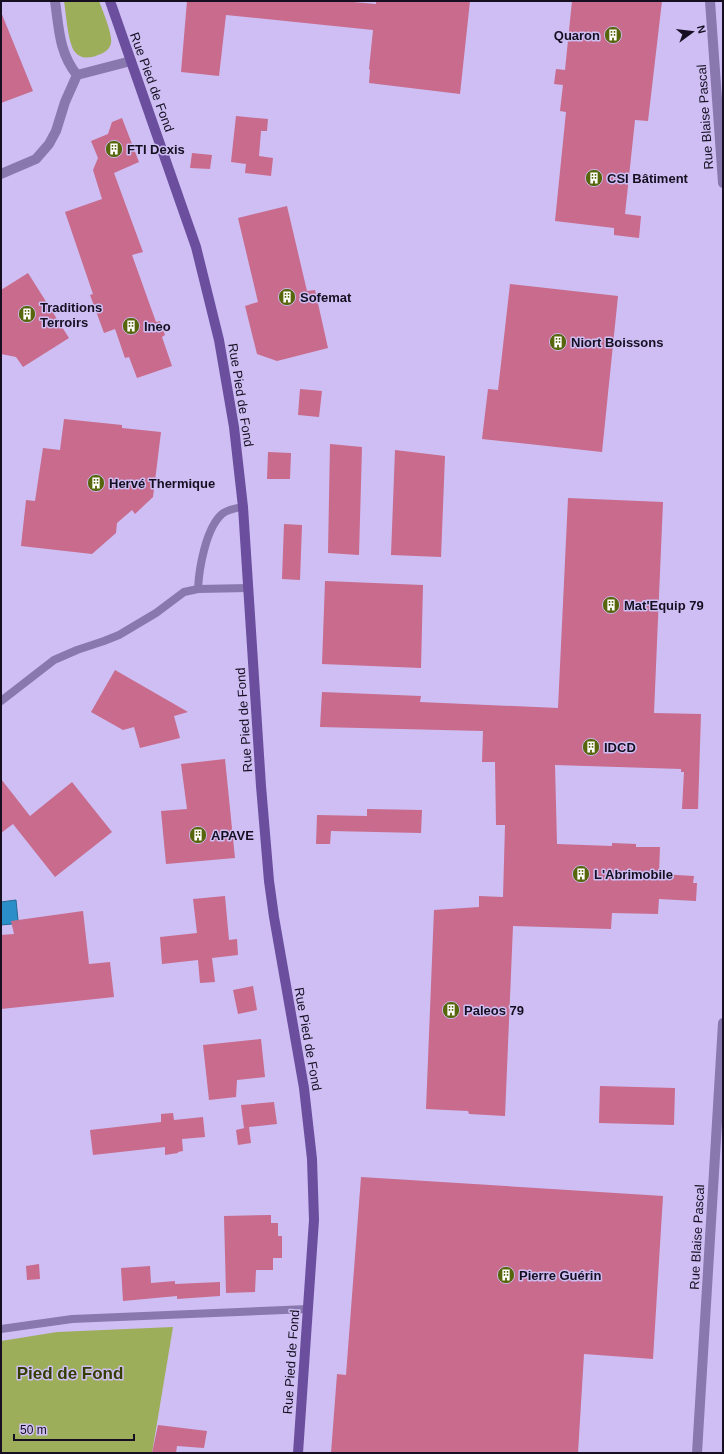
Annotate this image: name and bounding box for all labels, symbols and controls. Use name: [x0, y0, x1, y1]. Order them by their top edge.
north arrow: [672, 12, 712, 52]
text: N: [695, 24, 708, 35]
building icon: Quaron: [603, 25, 623, 45]
place label: Quaron: [554, 28, 600, 43]
street label: Rue Pied de Fond: [127, 30, 177, 134]
street label: Rue Blaise Pascal: [694, 64, 716, 170]
building icon: FTI Dexis: [104, 139, 124, 159]
place label: FTI Dexis: [127, 142, 185, 157]
building icon: CSI Bâtiment: [584, 168, 604, 188]
place label: CSI Bâtiment: [607, 171, 689, 186]
building icon: Sofemat: [277, 287, 297, 307]
place label: Sofemat: [300, 290, 352, 305]
place label: Traditions Terroirs: [40, 300, 102, 330]
building icon: Traditions Terroirs: [17, 304, 37, 324]
building icon: Ineo: [121, 316, 141, 336]
place label: Ineo: [144, 319, 171, 334]
building icon: Niort Boissons: [548, 332, 568, 352]
place label: Niort Boissons: [571, 335, 663, 350]
street label: Rue Pied de Fond: [225, 342, 257, 448]
building icon: Hervé Thermique: [86, 473, 106, 493]
place label: Hervé Thermique: [109, 476, 215, 491]
building icon: Mat'Equip 79: [601, 595, 621, 615]
place label: Mat'Equip 79: [624, 598, 704, 613]
street label: Rue Pied de Fond: [233, 667, 255, 773]
building icon: IDCD: [581, 737, 601, 757]
place label: IDCD: [604, 740, 636, 755]
building icon: APAVE: [188, 825, 208, 845]
place label: APAVE: [211, 828, 254, 843]
building icon: L'Abrimobile: [571, 864, 591, 884]
place label: L'Abrimobile: [594, 867, 673, 882]
street label: Rue Pied de Fond: [292, 986, 324, 1092]
building icon: Paleos 79: [441, 1000, 461, 1020]
place label: Paleos 79: [464, 1003, 524, 1018]
street label: Rue Blaise Pascal: [687, 1184, 707, 1290]
building icon: Pierre Guérin: [496, 1265, 516, 1285]
place label: Pierre Guérin: [519, 1268, 601, 1283]
street label: Rue Pied de Fond: [280, 1309, 302, 1415]
district label: Pied de Fond: [17, 1364, 123, 1383]
scale bar: [14, 1416, 134, 1442]
text: 50 m: [20, 1423, 47, 1437]

